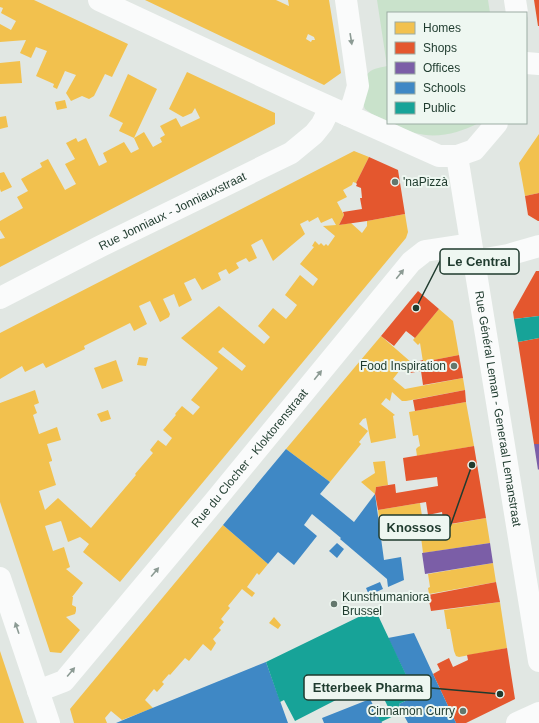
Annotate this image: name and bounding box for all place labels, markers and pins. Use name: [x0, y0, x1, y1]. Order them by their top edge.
place label: 'naPizzà: [403, 175, 448, 189]
marker: 'naPizzà: [390, 177, 400, 187]
callout: Le Central: [440, 249, 519, 274]
place label: Food Inspiration: [360, 359, 446, 373]
marker: Food Inspiration: [449, 361, 459, 371]
callout: Knossos: [379, 515, 450, 540]
place label: Kunsthumaniora Brussel: [342, 590, 430, 618]
marker: Kunsthumaniora Brussel: [329, 599, 339, 609]
callout: Etterbeek Pharma: [304, 675, 431, 700]
place label: Cinnamon Curry: [368, 704, 455, 718]
marker: Cinnamon Curry: [458, 706, 468, 716]

